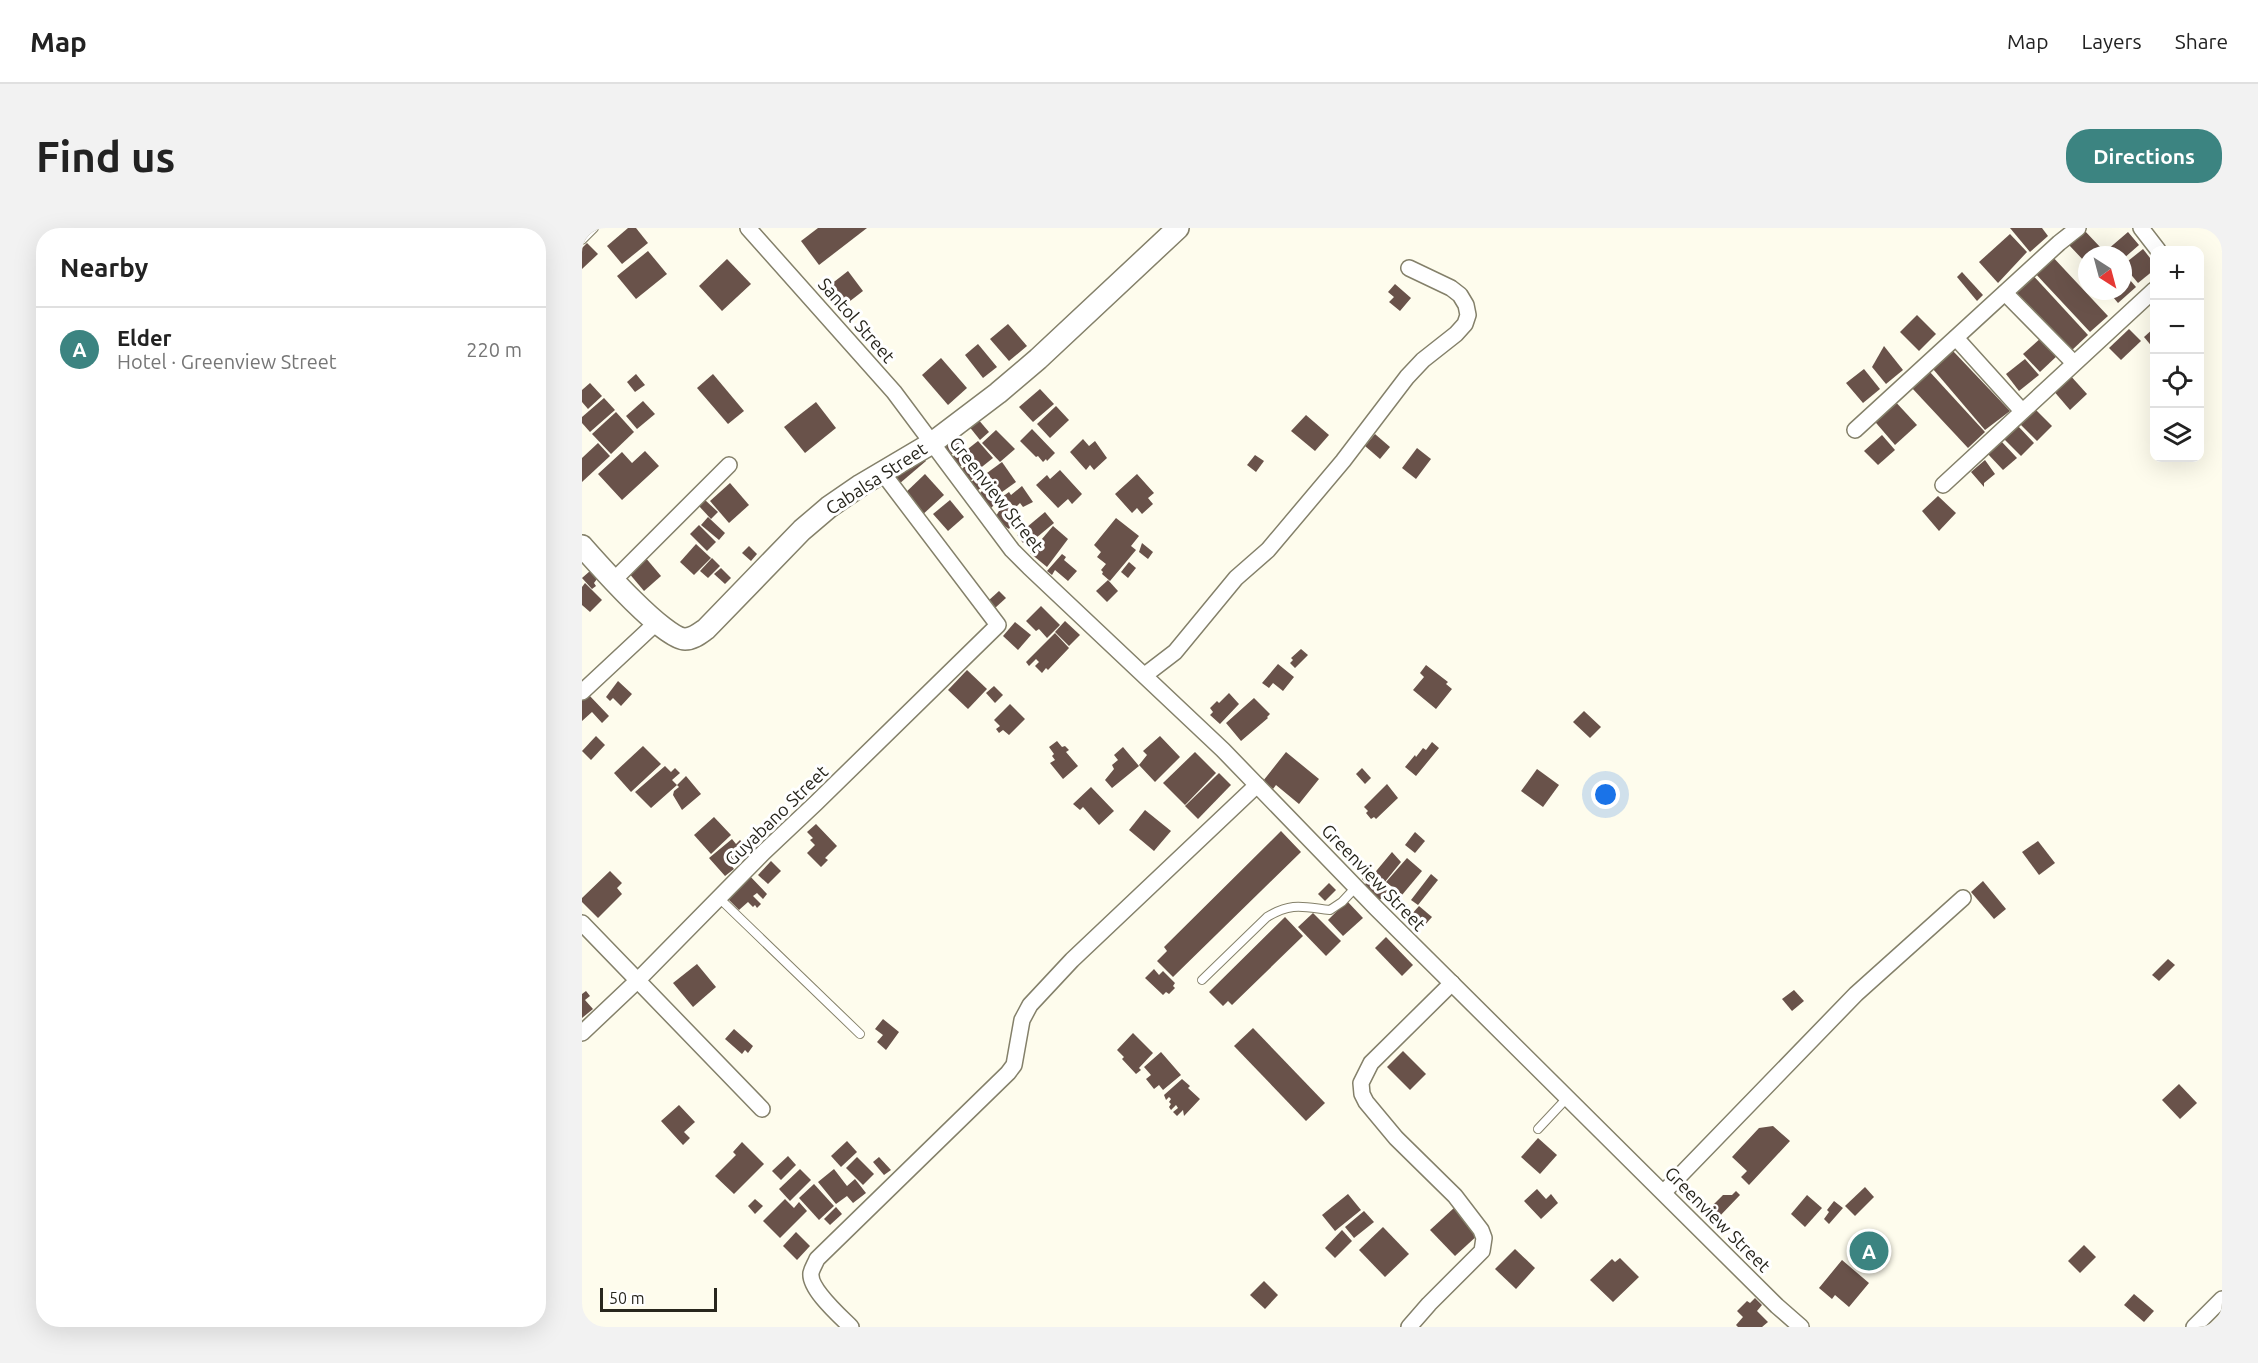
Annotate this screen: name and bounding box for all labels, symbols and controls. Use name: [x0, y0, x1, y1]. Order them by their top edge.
text: Map: [30, 26, 87, 57]
text: Map: [2007, 29, 2048, 53]
text: Layers: [2081, 29, 2142, 53]
text: Share: [2175, 29, 2228, 53]
button: Directions: [2066, 129, 2222, 183]
text: Find us: [36, 133, 175, 180]
north arrow: [2078, 246, 2132, 300]
map controls: [2150, 246, 2204, 462]
button: +: [2150, 246, 2204, 300]
text: Nearby: [60, 253, 148, 282]
street label: Santol Street: [815, 274, 899, 366]
button: −: [2150, 300, 2204, 354]
text: Elder: [117, 325, 172, 350]
text: A: [72, 338, 87, 361]
text: 220 m: [466, 338, 522, 361]
text: Hotel · Greenview Street: [117, 350, 337, 373]
button: locate: [2150, 354, 2204, 408]
button: layers: [2150, 408, 2204, 462]
street label: Greenview Street: [946, 433, 1048, 555]
street label: Cabalsa Street: [822, 438, 930, 518]
street label: Guyabano Street: [720, 761, 832, 869]
your location: [1591, 780, 1620, 809]
street label: Greenview Street: [1318, 820, 1430, 934]
street label: Greenview Street: [1661, 1162, 1775, 1276]
pin: A: [1850, 1228, 1888, 1274]
scale bar: [600, 1285, 717, 1312]
text: 50 m: [609, 1289, 645, 1307]

